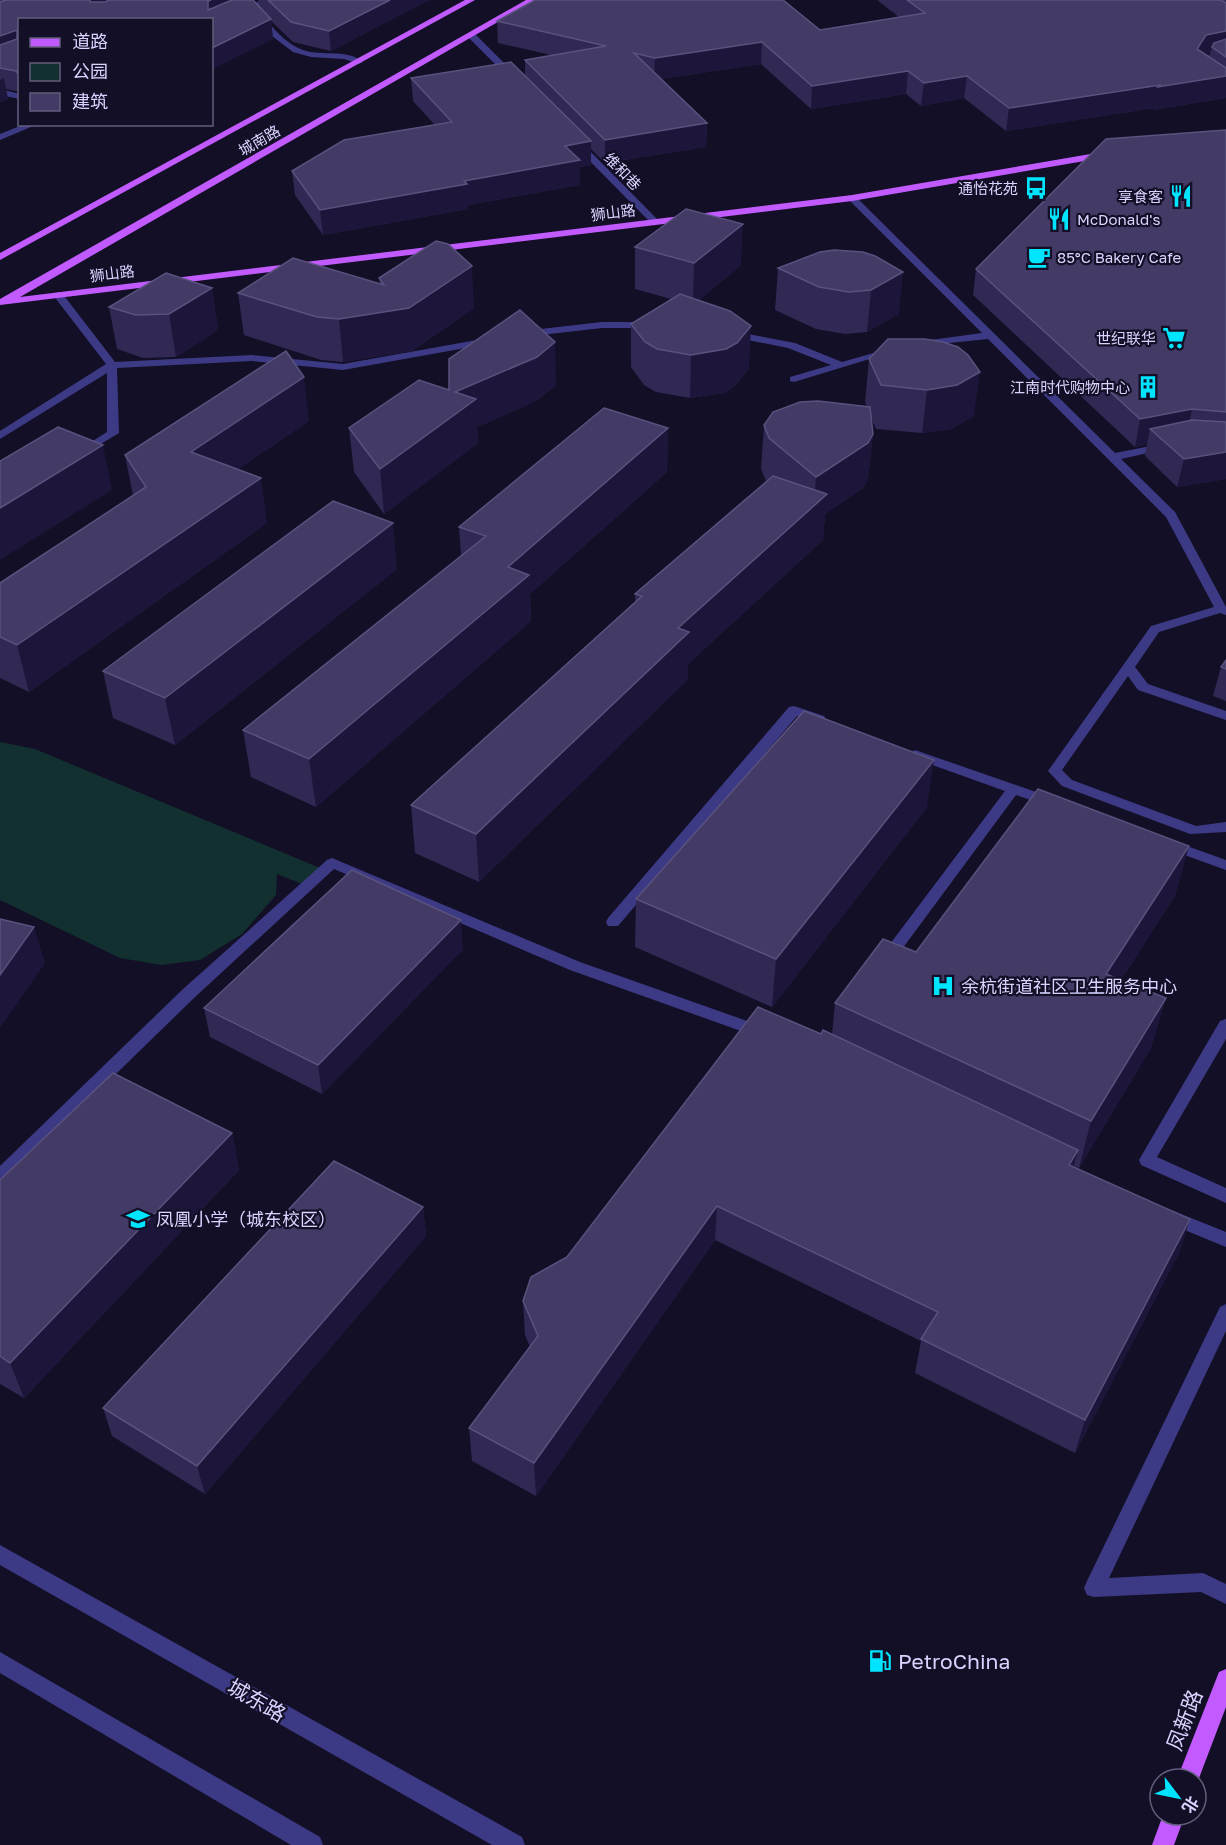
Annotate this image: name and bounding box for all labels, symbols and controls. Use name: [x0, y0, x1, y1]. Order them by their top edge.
legend: [18, 18, 213, 126]
text: 道路: [72, 30, 108, 52]
text: 公园: [72, 60, 108, 82]
text: 建筑: [72, 90, 108, 112]
street label: 城南路: [235, 121, 283, 159]
street label: 维和巷: [601, 149, 645, 193]
bus stop icon: 通怡花苑: [1023, 175, 1049, 201]
place label: 通怡花苑: [958, 179, 1018, 197]
restaurant icon: 享食客: [1168, 183, 1194, 209]
place label: 享食客: [1118, 187, 1163, 205]
street label: 狮山路: [590, 200, 636, 224]
restaurant icon: McDonald's: [1046, 206, 1072, 232]
place label: McDonald's: [1077, 210, 1160, 228]
cafe icon: 85°C Bakery Cafe: [1026, 244, 1052, 270]
place label: 85°C Bakery Cafe: [1057, 248, 1182, 266]
street label: 狮山路: [89, 261, 135, 285]
supermarket icon: 世纪联华: [1161, 325, 1187, 351]
place label: 世纪联华: [1096, 329, 1156, 347]
building icon: 江南时代购物中心: [1135, 374, 1161, 400]
place label: 江南时代购物中心: [1010, 378, 1130, 396]
hospital icon: 余杭街道社区卫生服务中心: [930, 973, 956, 999]
place label: 余杭街道社区卫生服务中心: [961, 975, 1177, 997]
school or university icon: 凤凰小学（城东校区）: [125, 1206, 151, 1232]
place label: 凤凰小学（城东校区）: [156, 1208, 336, 1230]
fuel station icon: PetroChina: [867, 1648, 893, 1674]
place label: PetroChina: [898, 1648, 1010, 1674]
street label: 城东路: [223, 1673, 291, 1727]
street label: 凤新路: [1161, 1686, 1207, 1754]
north arrow: [1148, 1767, 1208, 1827]
text: 北: [1178, 1793, 1203, 1817]

